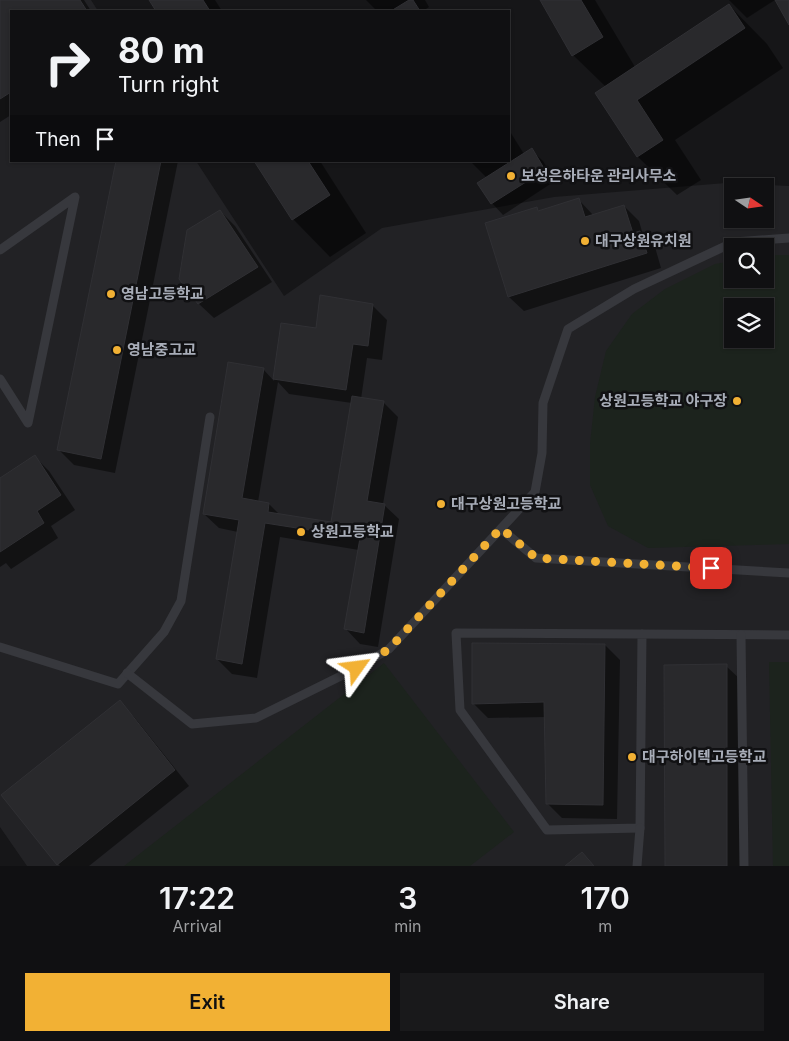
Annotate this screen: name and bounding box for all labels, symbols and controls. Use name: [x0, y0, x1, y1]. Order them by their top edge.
text: 80 m: [118, 29, 205, 71]
icon: right: [35, 30, 100, 95]
text: Turn right: [118, 71, 219, 97]
icon: arrive: [91, 125, 119, 153]
text: Then: [35, 128, 81, 151]
place label: 보성은하타운 관리사무소: [521, 166, 677, 185]
marker: 보성은하타운 관리사무소: [505, 170, 517, 182]
north arrow: [724, 178, 774, 228]
map controls: [724, 178, 774, 348]
place label: 대구상원유치원: [595, 231, 692, 250]
marker: 대구상원유치원: [579, 235, 591, 247]
button: search: [724, 238, 774, 288]
place label: 영남고등학교: [121, 284, 204, 303]
marker: 영남고등학교: [105, 288, 117, 300]
button: layers: [724, 298, 774, 348]
place label: 영남중고교: [127, 340, 196, 359]
marker: 영남중고교: [111, 344, 123, 356]
place label: 상원고등학교 야구장: [599, 391, 727, 410]
marker: 상원고등학교 야구장: [731, 395, 743, 407]
place label: 대구상원고등학교: [451, 494, 562, 513]
marker: 대구상원고등학교: [435, 498, 447, 510]
place label: 상원고등학교: [311, 522, 394, 541]
marker: 상원고등학교: [295, 526, 307, 538]
pin: [690, 547, 732, 589]
icon: arrive: [697, 554, 725, 582]
position arrow: [330, 641, 382, 693]
place label: 대구하이텍고등학교: [642, 747, 766, 766]
marker: 대구하이텍고등학교: [626, 751, 638, 763]
text: 17:22: [159, 880, 235, 916]
text: 3: [398, 880, 417, 916]
text: 170: [581, 880, 630, 916]
text: Arrival: [172, 916, 222, 936]
text: min: [394, 916, 421, 936]
text: m: [598, 916, 612, 936]
button: Exit: [25, 973, 390, 1031]
button: Share: [400, 973, 764, 1031]

